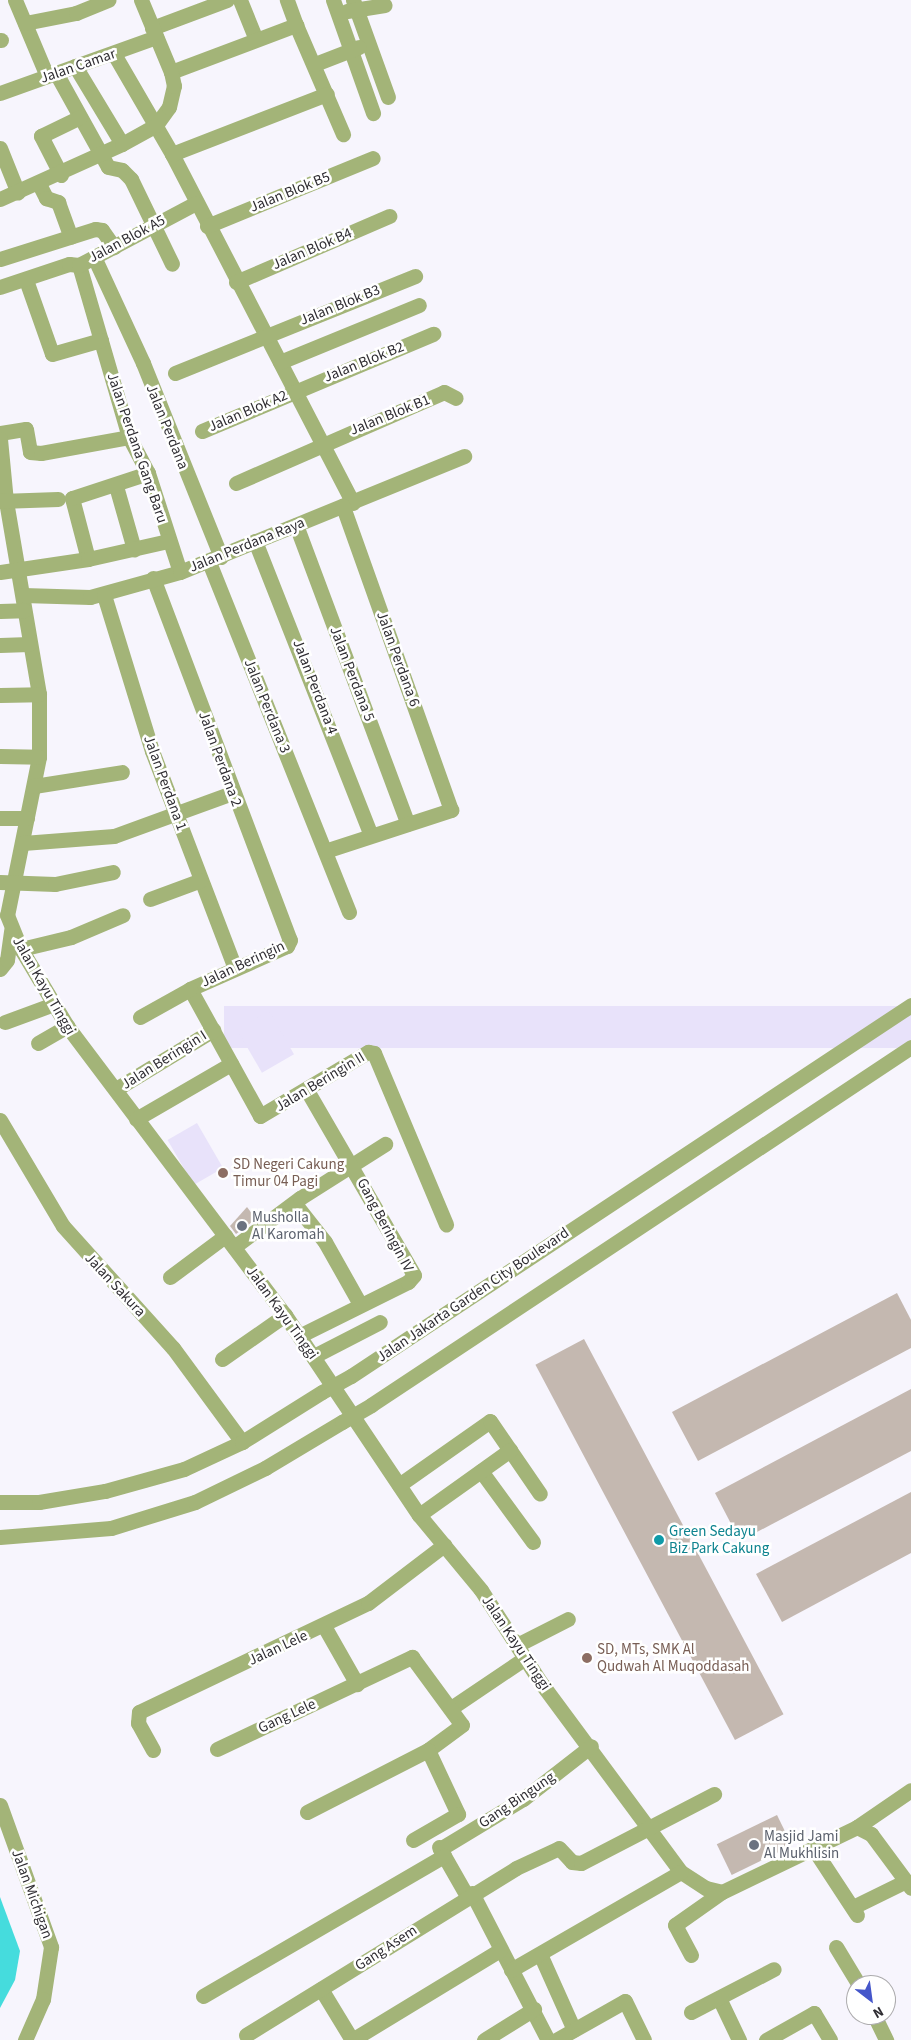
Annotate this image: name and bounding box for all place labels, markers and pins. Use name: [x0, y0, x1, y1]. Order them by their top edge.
place label: SD Negeri Cakung Timur 04 Pagi: [233, 1155, 344, 1190]
marker: SD Negeri Cakung Timur 04 Pagi: [217, 1167, 229, 1179]
place label: Musholla Al Karomah: [252, 1208, 325, 1243]
marker: Musholla Al Karomah: [236, 1220, 248, 1232]
place label: Green Sedayu Biz Park Cakung: [669, 1522, 769, 1557]
marker: Green Sedayu Biz Park Cakung: [653, 1534, 665, 1546]
place label: SD, MTs, SMK Al Qudwah Al Muqoddasah: [597, 1640, 750, 1675]
marker: SD, MTs, SMK Al Qudwah Al Muqoddasah: [581, 1652, 593, 1664]
place label: Masjid Jami Al Mukhlisin: [764, 1827, 839, 1862]
marker: Masjid Jami Al Mukhlisin: [748, 1839, 760, 1851]

